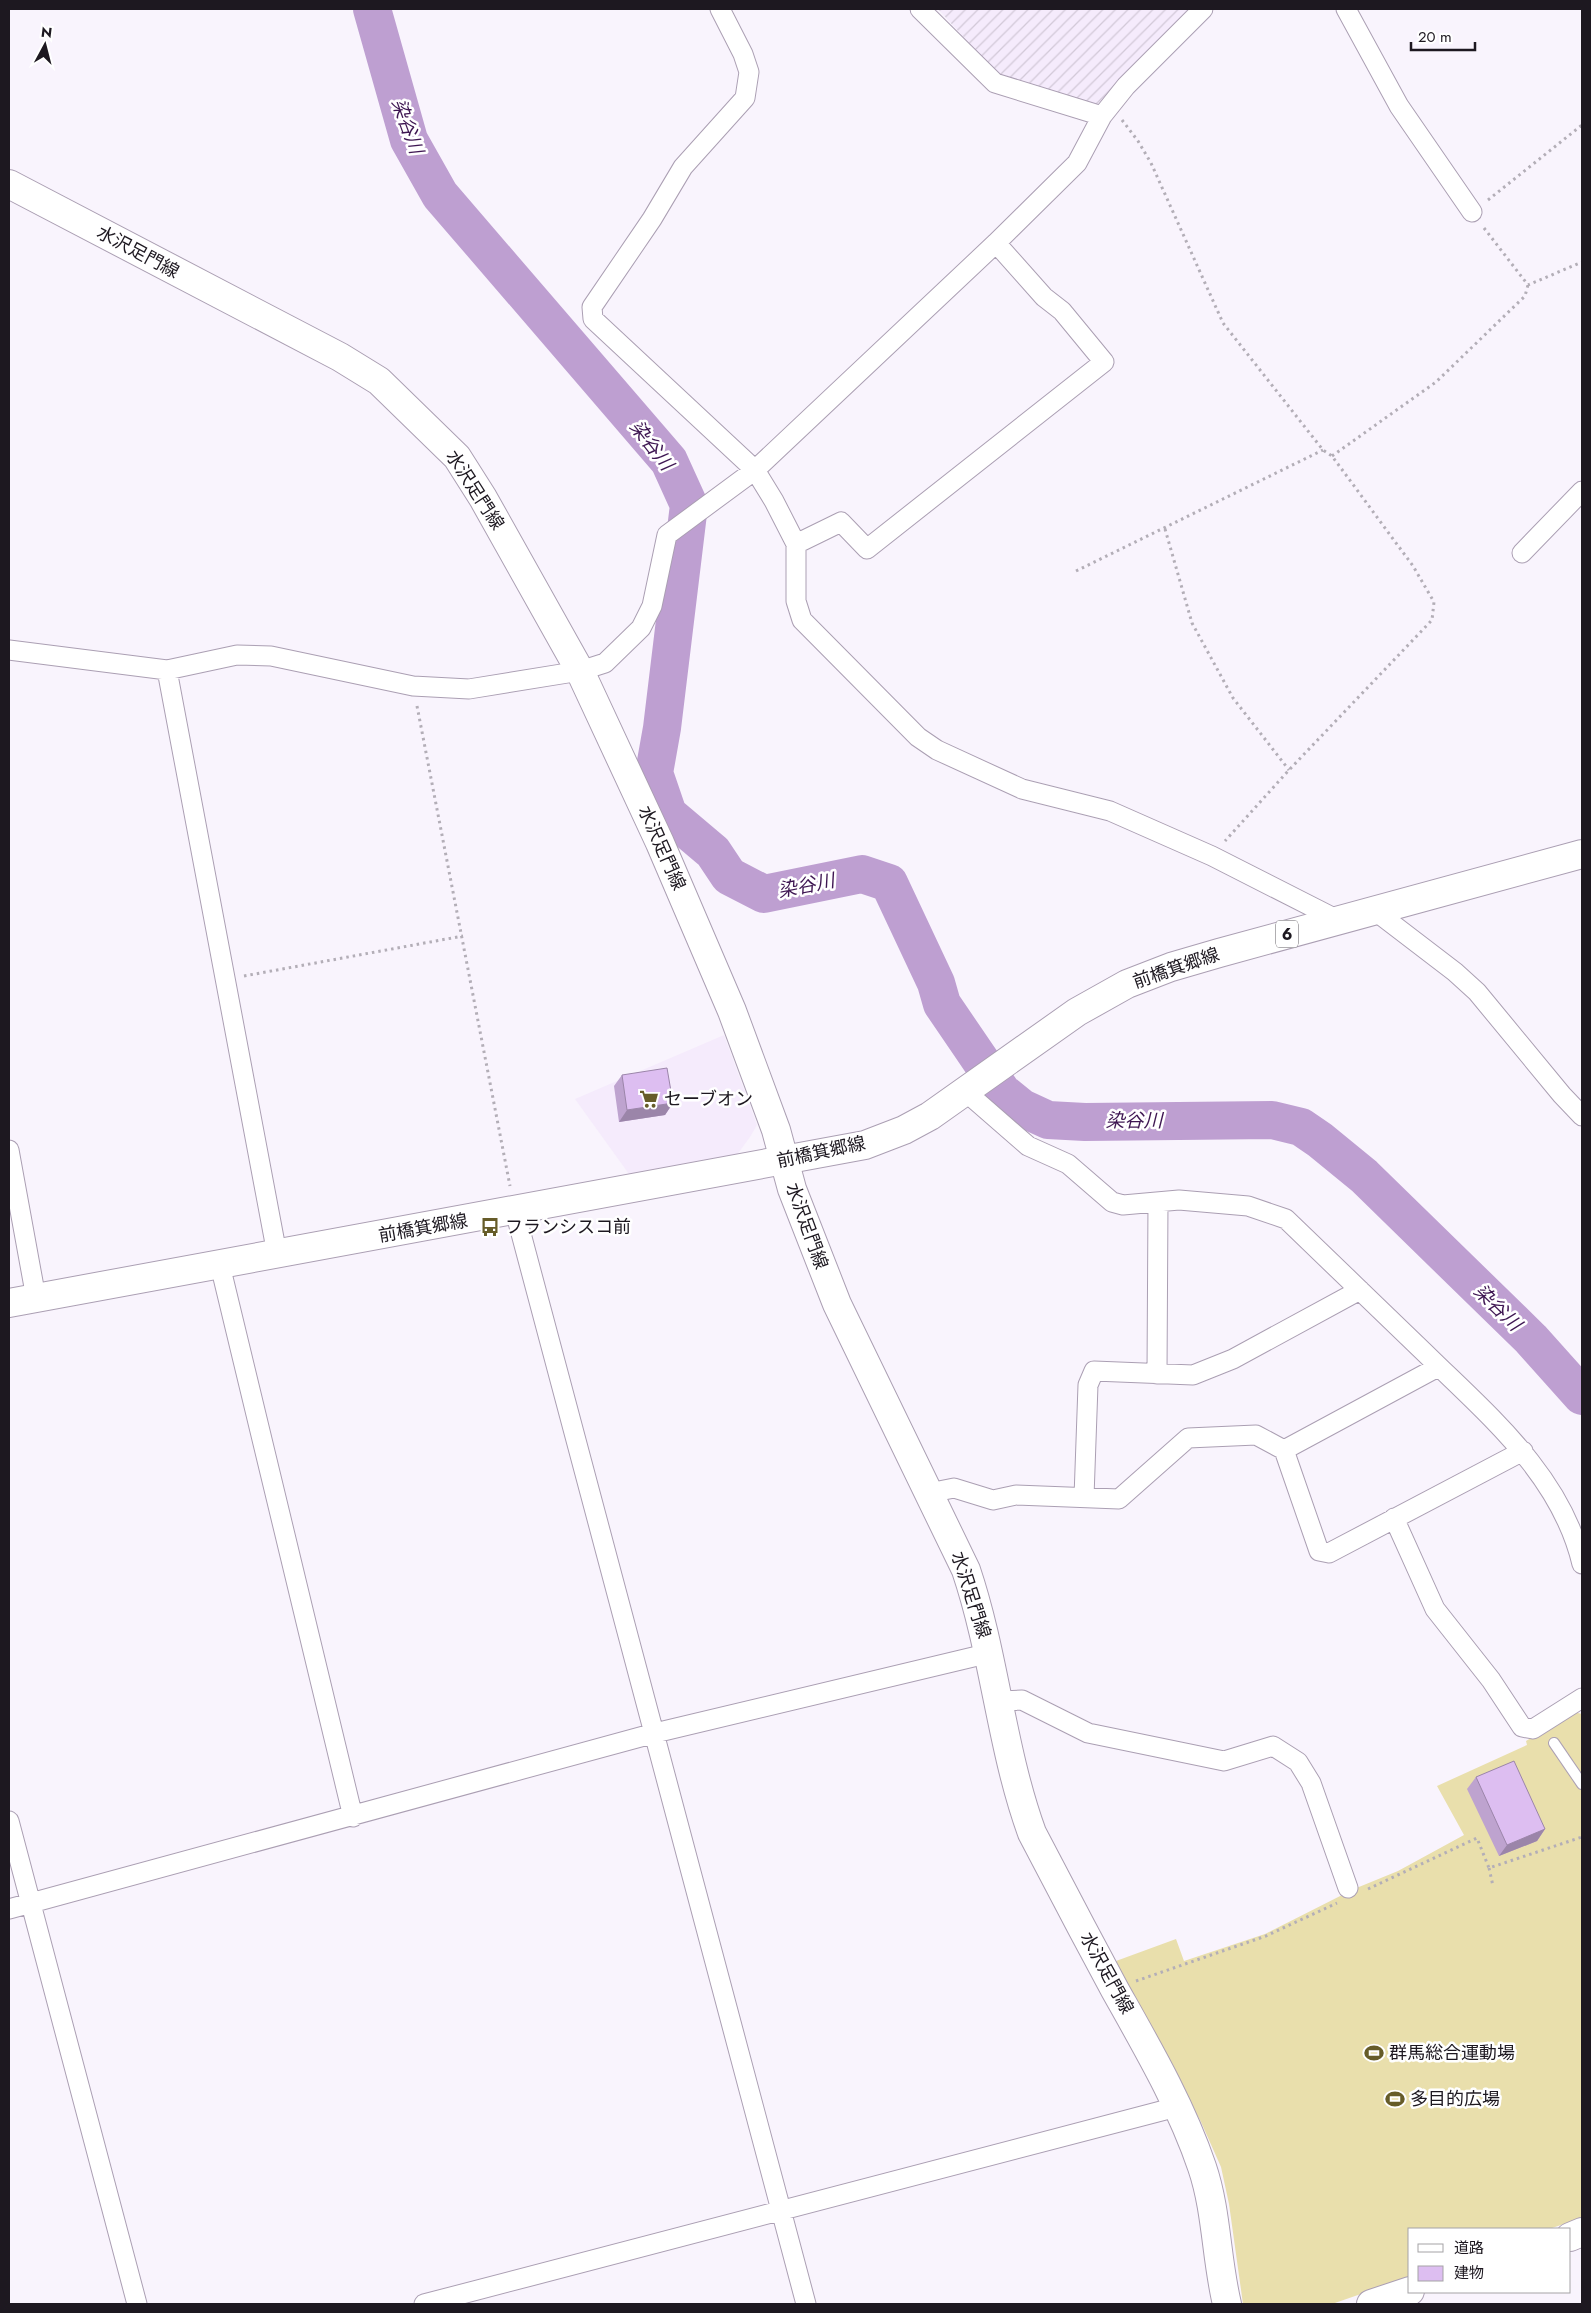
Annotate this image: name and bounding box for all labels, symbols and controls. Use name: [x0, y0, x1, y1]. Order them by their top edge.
north arrow: [20, 20, 70, 70]
scale bar: [1411, 20, 1475, 52]
text: N: [40, 21, 53, 43]
text: 20 m: [1418, 26, 1452, 48]
water label: 染谷川: [385, 95, 431, 159]
street label: 水沢足門線: [92, 219, 184, 285]
water label: 染谷川: [623, 415, 681, 478]
street label: 水沢足門線: [440, 445, 510, 535]
street label: 水沢足門線: [632, 802, 692, 894]
water label: 染谷川: [776, 866, 839, 904]
road number: 6: [1276, 921, 1298, 948]
street label: 前橋箕郷線: [1129, 941, 1223, 995]
place label: セーブオン: [664, 1086, 753, 1112]
supermarket icon: セーブオン: [638, 1088, 660, 1110]
water label: 染谷川: [1105, 1107, 1164, 1134]
street label: 前橋箕郷線: [774, 1130, 868, 1174]
street label: 水沢足門線: [779, 1179, 835, 1273]
street label: 前橋箕郷線: [376, 1207, 470, 1249]
place label: フランシスコ前: [505, 1214, 631, 1240]
bus stop icon: フランシスコ前: [479, 1216, 501, 1238]
water label: 染谷川: [1468, 1278, 1529, 1338]
street label: 水沢足門線: [945, 1548, 997, 1642]
street label: 水沢足門線: [1074, 1927, 1140, 2019]
place label: 群馬総合運動場: [1389, 2040, 1515, 2066]
sports icon: 群馬総合運動場: [1363, 2042, 1385, 2064]
place label: 多目的広場: [1410, 2086, 1500, 2112]
sports icon: 多目的広場: [1384, 2088, 1406, 2110]
legend: [1408, 2228, 1571, 2293]
text: 道路: [1454, 2237, 1484, 2259]
text: 建物: [1454, 2262, 1484, 2284]

